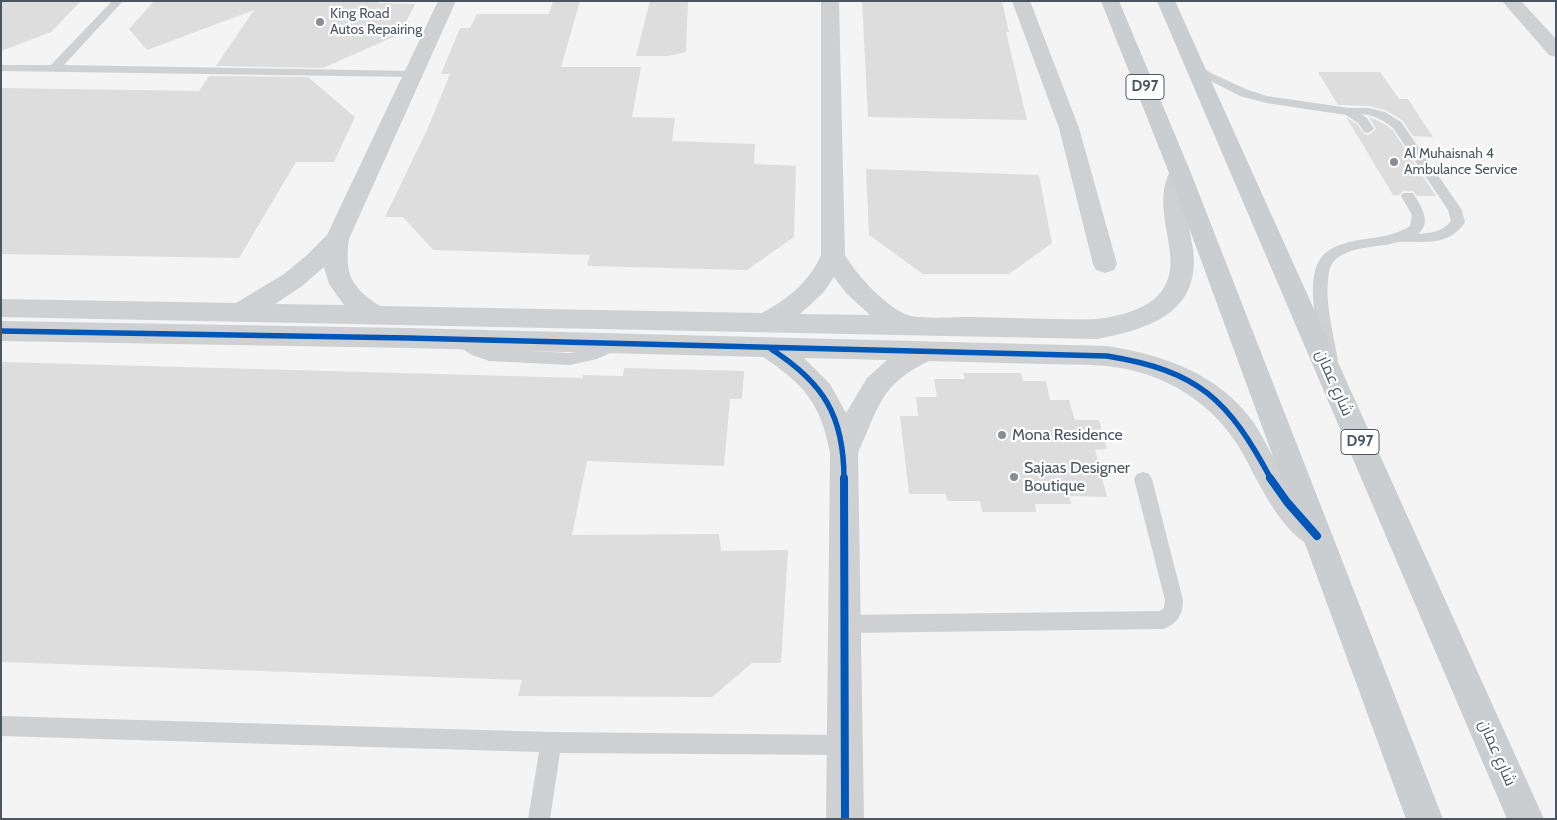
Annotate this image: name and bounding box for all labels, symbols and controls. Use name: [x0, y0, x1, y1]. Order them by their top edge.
place label: King Road Autos Repairing: [330, 6, 422, 38]
marker: King Road Autos Repairing: [314, 16, 326, 28]
road number: D97: [1126, 74, 1164, 100]
place label: Al Muhaisnah 4 Ambulance Service: [1404, 146, 1517, 178]
marker: Al Muhaisnah 4 Ambulance Service: [1388, 156, 1400, 168]
street label: شارع عمان: [1311, 347, 1357, 419]
place label: Mona Residence: [1012, 425, 1123, 445]
marker: Mona Residence: [996, 429, 1008, 441]
road number: D97: [1341, 430, 1379, 454]
place label: Sajaas Designer Boutique: [1024, 458, 1130, 496]
marker: Sajaas Designer Boutique: [1008, 471, 1020, 483]
street label: شارع عمان: [1474, 717, 1520, 789]

